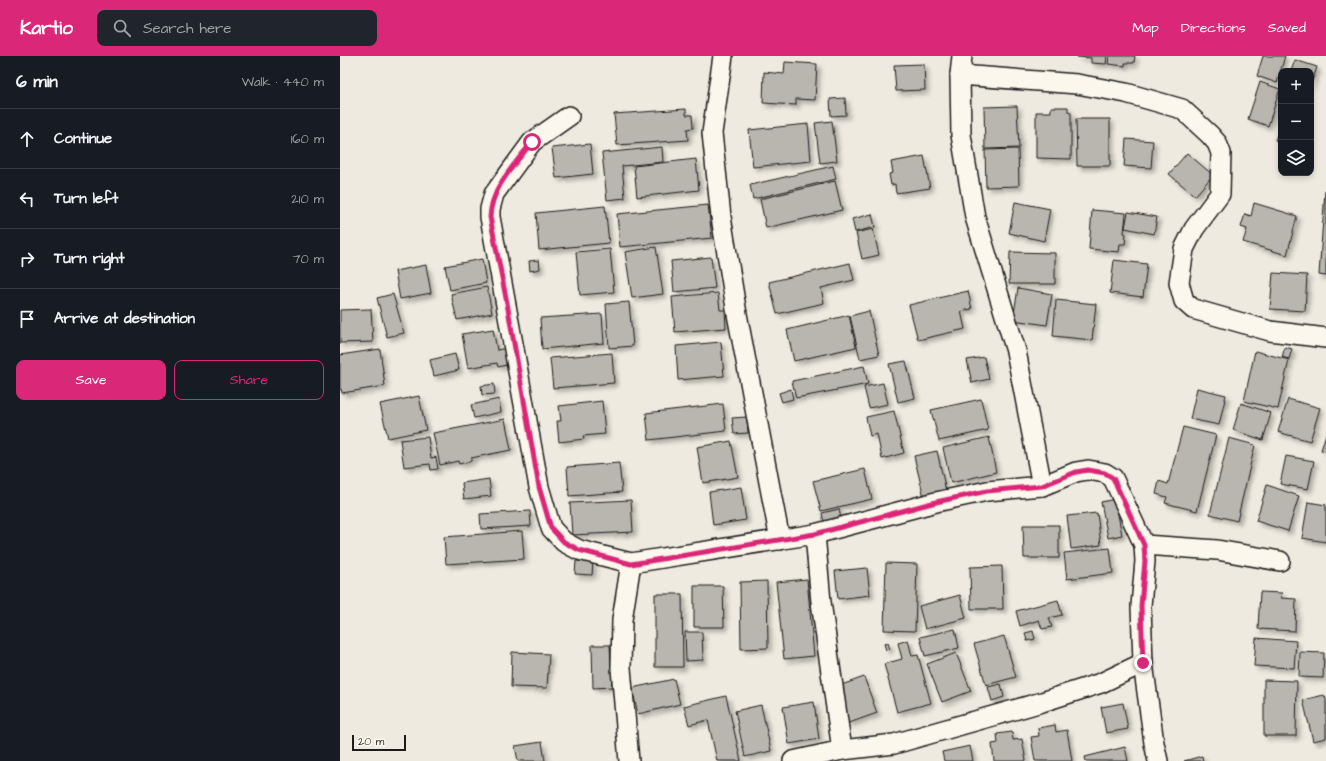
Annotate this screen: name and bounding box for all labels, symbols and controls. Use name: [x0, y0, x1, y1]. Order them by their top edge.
search box: [97, 10, 377, 46]
text: Kartio: [20, 15, 73, 42]
icon: search: [111, 17, 133, 39]
text: Search here: [143, 18, 231, 39]
text: Map: [1132, 18, 1159, 38]
text: Directions: [1181, 18, 1246, 38]
text: Saved: [1268, 18, 1306, 38]
map controls: [1278, 68, 1314, 176]
button: +: [1278, 68, 1314, 104]
text: 6 min: [16, 70, 58, 94]
text: Walk · 440 m: [242, 73, 324, 91]
button: −: [1278, 104, 1314, 140]
icon: ahead: [16, 128, 38, 150]
text: Continue: [54, 128, 112, 149]
text: 160 m: [291, 130, 324, 148]
route start: [523, 133, 541, 151]
button: layers: [1278, 140, 1314, 176]
icon: left: [16, 188, 38, 210]
text: Turn left: [54, 188, 118, 209]
text: 210 m: [291, 190, 324, 208]
icon: right: [16, 248, 38, 270]
text: Turn right: [54, 248, 125, 269]
text: 70 m: [292, 250, 324, 268]
icon: arrive: [16, 308, 38, 330]
text: Arrive at destination: [54, 308, 195, 329]
button: Save: [16, 360, 166, 400]
button: Share: [174, 360, 324, 400]
route end: [1134, 654, 1152, 672]
scale bar: [352, 733, 406, 752]
text: 20 m: [358, 734, 384, 749]

